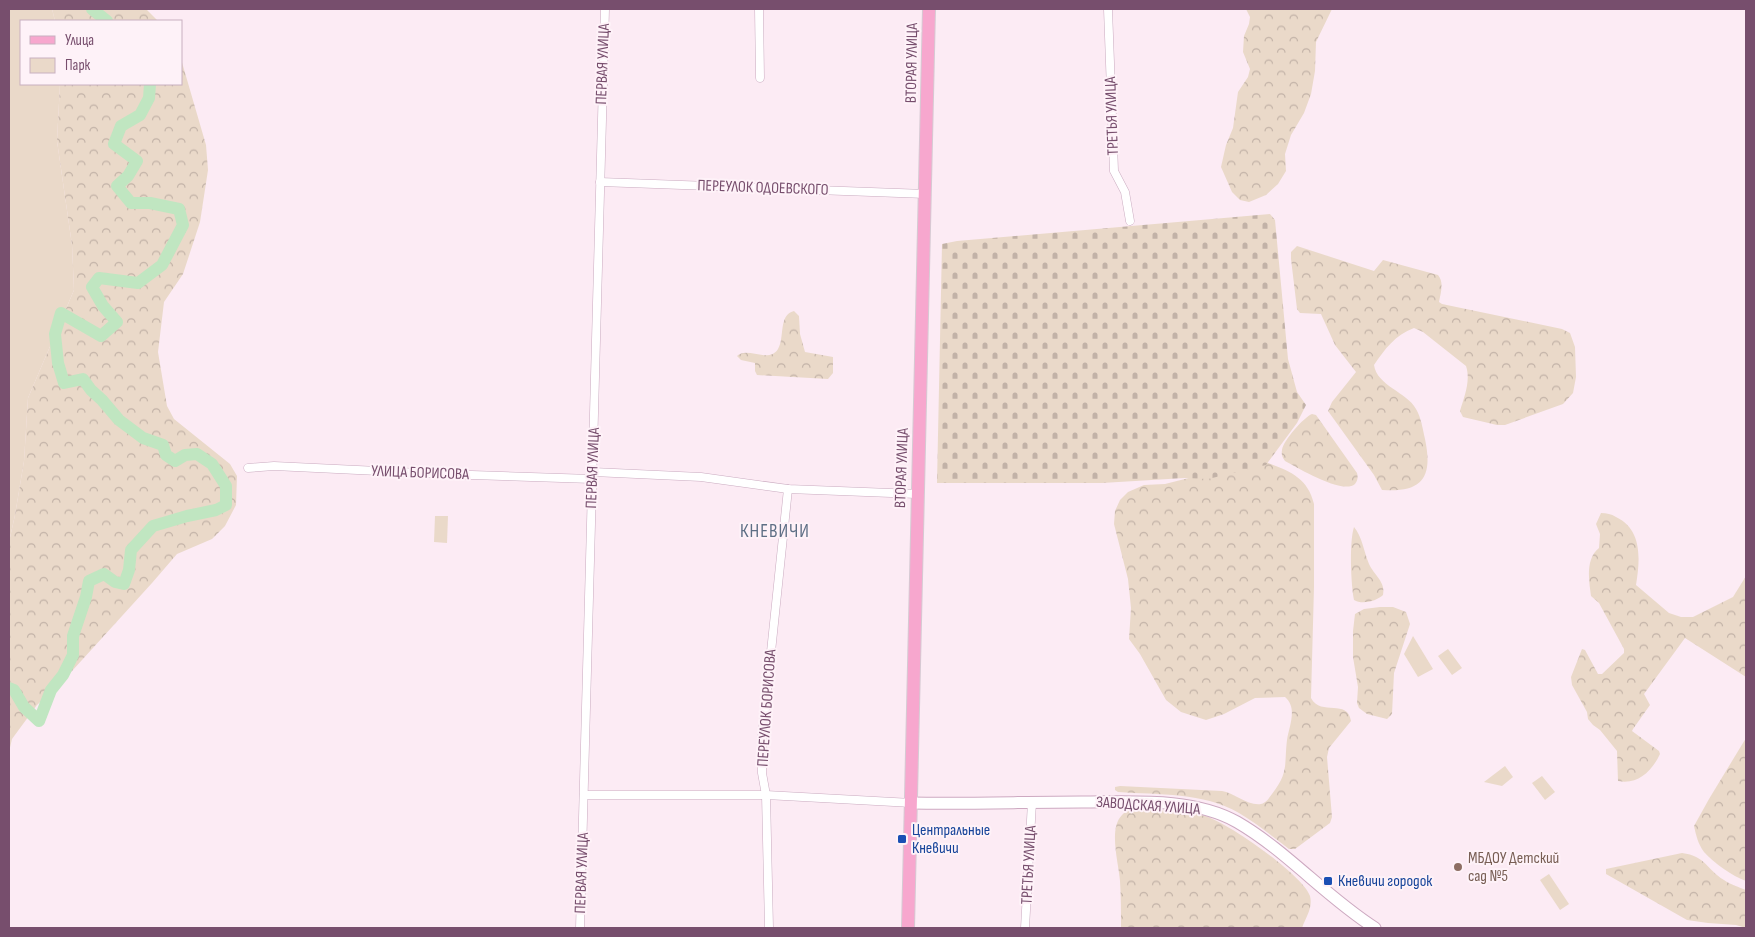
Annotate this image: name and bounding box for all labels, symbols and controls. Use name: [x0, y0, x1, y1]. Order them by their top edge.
legend: [20, 20, 182, 85]
street label: ПЕРВАЯ УЛИЦА: [592, 23, 614, 105]
street label: ВТОРАЯ УЛИЦА: [902, 23, 922, 103]
text: Улица: [65, 31, 94, 50]
text: Парк: [65, 56, 91, 75]
street label: ТРЕТЬЯ УЛИЦА: [1101, 76, 1123, 156]
street label: ПЕРЕУЛОК ОДОЕВСКОГО: [697, 176, 829, 200]
street label: ПЕРВАЯ УЛИЦА: [582, 427, 604, 509]
street label: ВТОРАЯ УЛИЦА: [891, 427, 913, 508]
street label: УЛИЦА БОРИСОВА: [371, 462, 469, 484]
district label: КНЕВИЧИ: [740, 520, 810, 543]
street label: ПЕРЕУЛОК БОРИСОВА: [753, 649, 781, 767]
street label: ЗАВОДСКАЯ УЛИЦА: [1095, 793, 1201, 819]
place label: Центральные Кневичи: [912, 821, 990, 858]
street label: ТРЕТЬЯ УЛИЦА: [1017, 825, 1041, 905]
street label: ПЕРВАЯ УЛИЦА: [571, 832, 593, 914]
marker: Центральные Кневичи: [896, 833, 908, 845]
place label: МБДОУ Детский сад №5: [1468, 849, 1559, 886]
marker: МБДОУ Детский сад №5: [1452, 861, 1464, 873]
place label: Кневичи городок: [1338, 872, 1433, 891]
marker: Кневичи городок: [1322, 875, 1334, 887]

